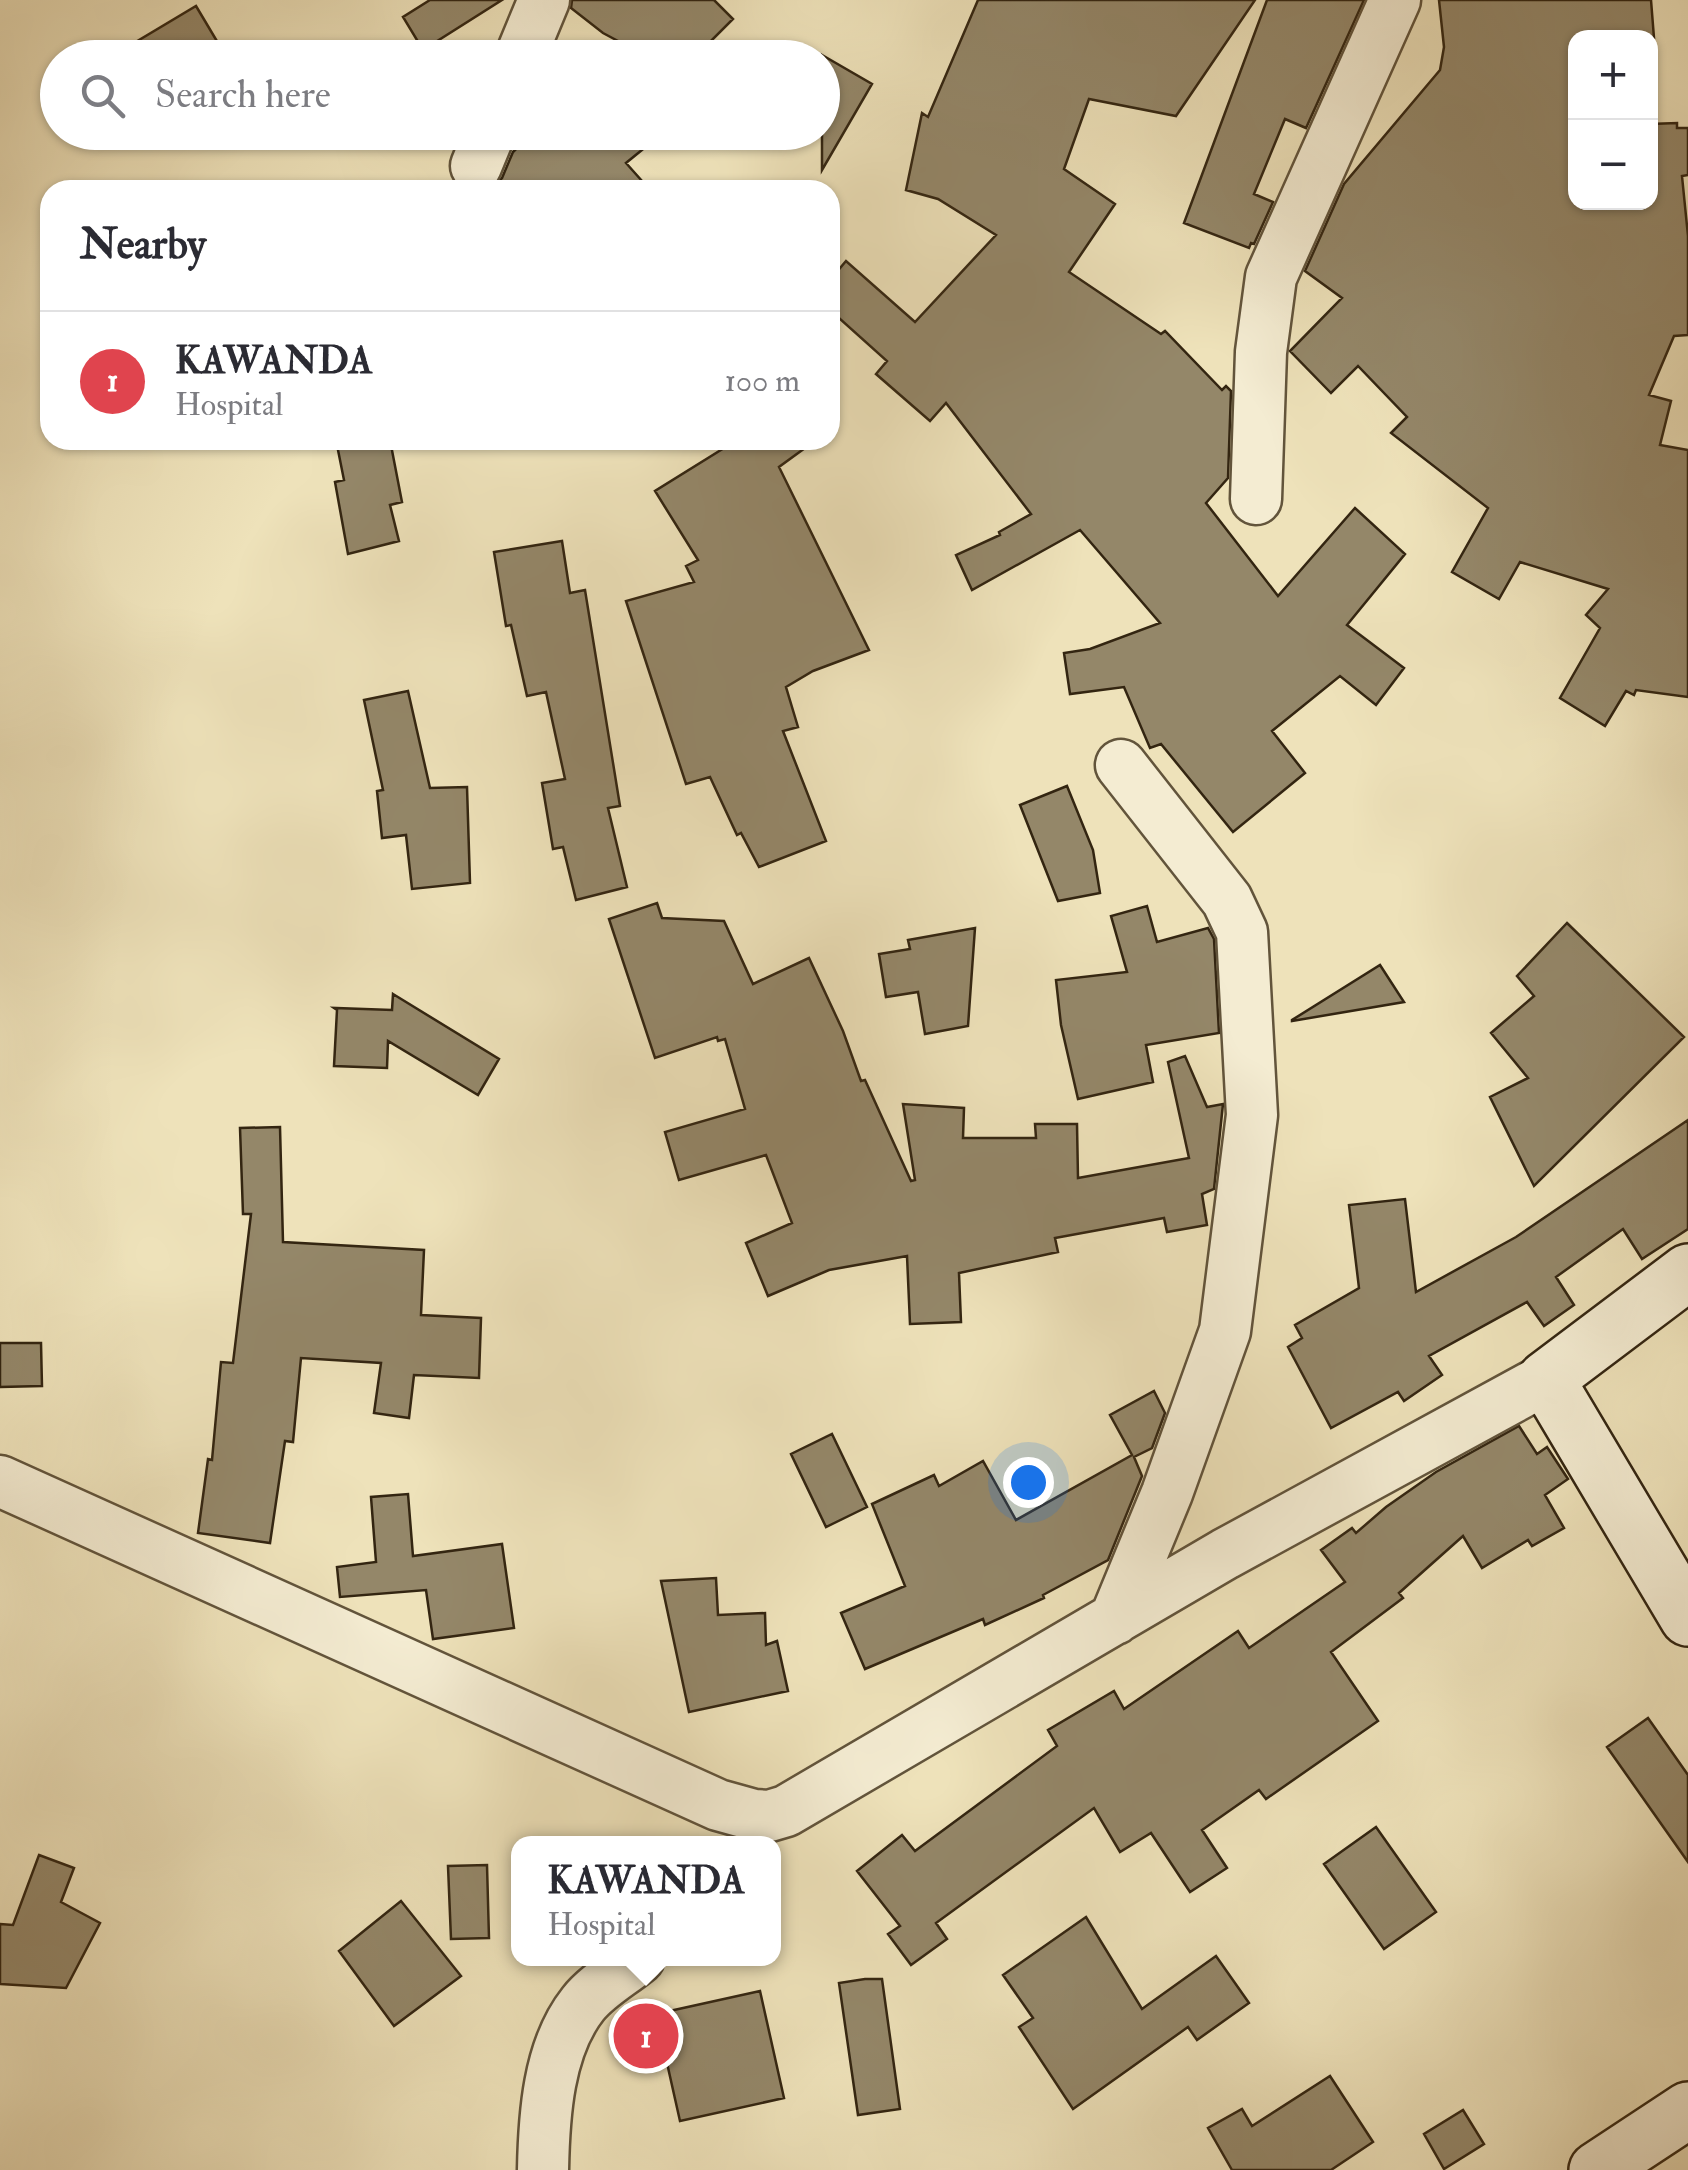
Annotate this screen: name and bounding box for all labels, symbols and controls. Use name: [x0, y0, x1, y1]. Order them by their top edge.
map controls: [1568, 30, 1658, 210]
button: +: [1568, 30, 1658, 120]
search box: [40, 40, 840, 150]
icon: search: [75, 68, 130, 123]
text: Search here: [155, 71, 331, 119]
button: −: [1568, 120, 1658, 210]
text: Nearby: [80, 219, 206, 271]
text: KAWANDA: [175, 337, 373, 385]
text: 1: [107, 361, 118, 401]
text: 100 m: [724, 361, 800, 401]
text: Hospital: [175, 385, 283, 425]
your location: [1003, 1457, 1054, 1508]
popup: [511, 1836, 781, 1966]
text: KAWANDA: [547, 1857, 745, 1905]
text: Hospital: [547, 1905, 655, 1945]
pin: 1: [614, 1998, 678, 2074]

